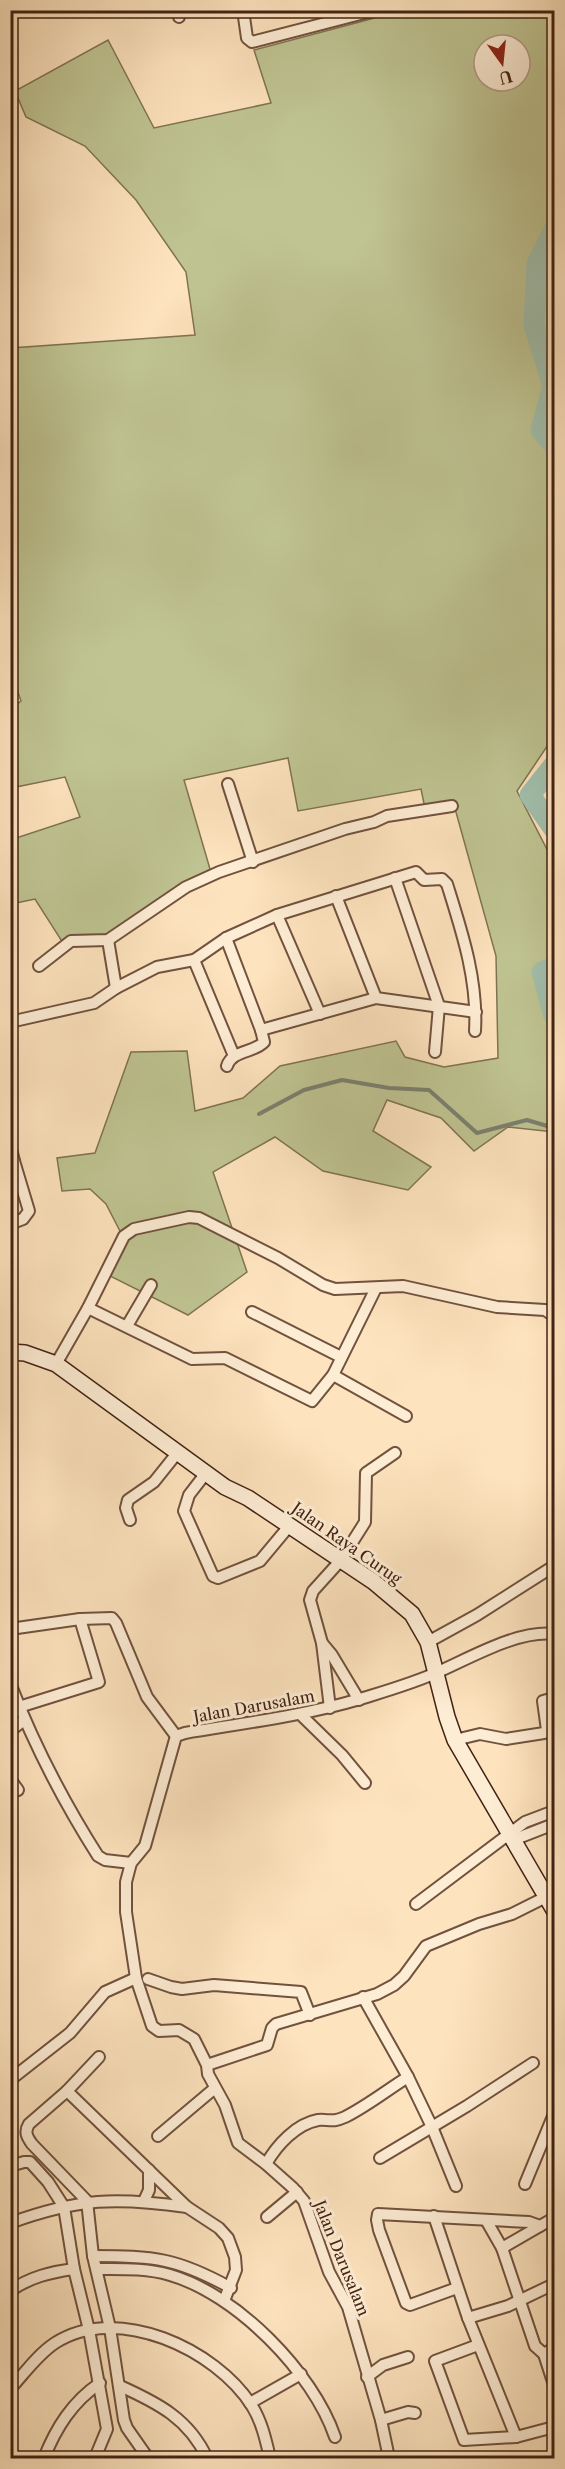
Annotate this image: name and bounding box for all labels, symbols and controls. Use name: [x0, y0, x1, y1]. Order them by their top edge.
north arrow: [472, 33, 532, 93]
text: U: [497, 66, 515, 89]
street label: Jalan Raya Curug: [286, 1496, 406, 1589]
street label: Jalan Darusalam: [189, 1685, 316, 1727]
street label: Jalan Darusalam: [309, 2195, 374, 2319]

